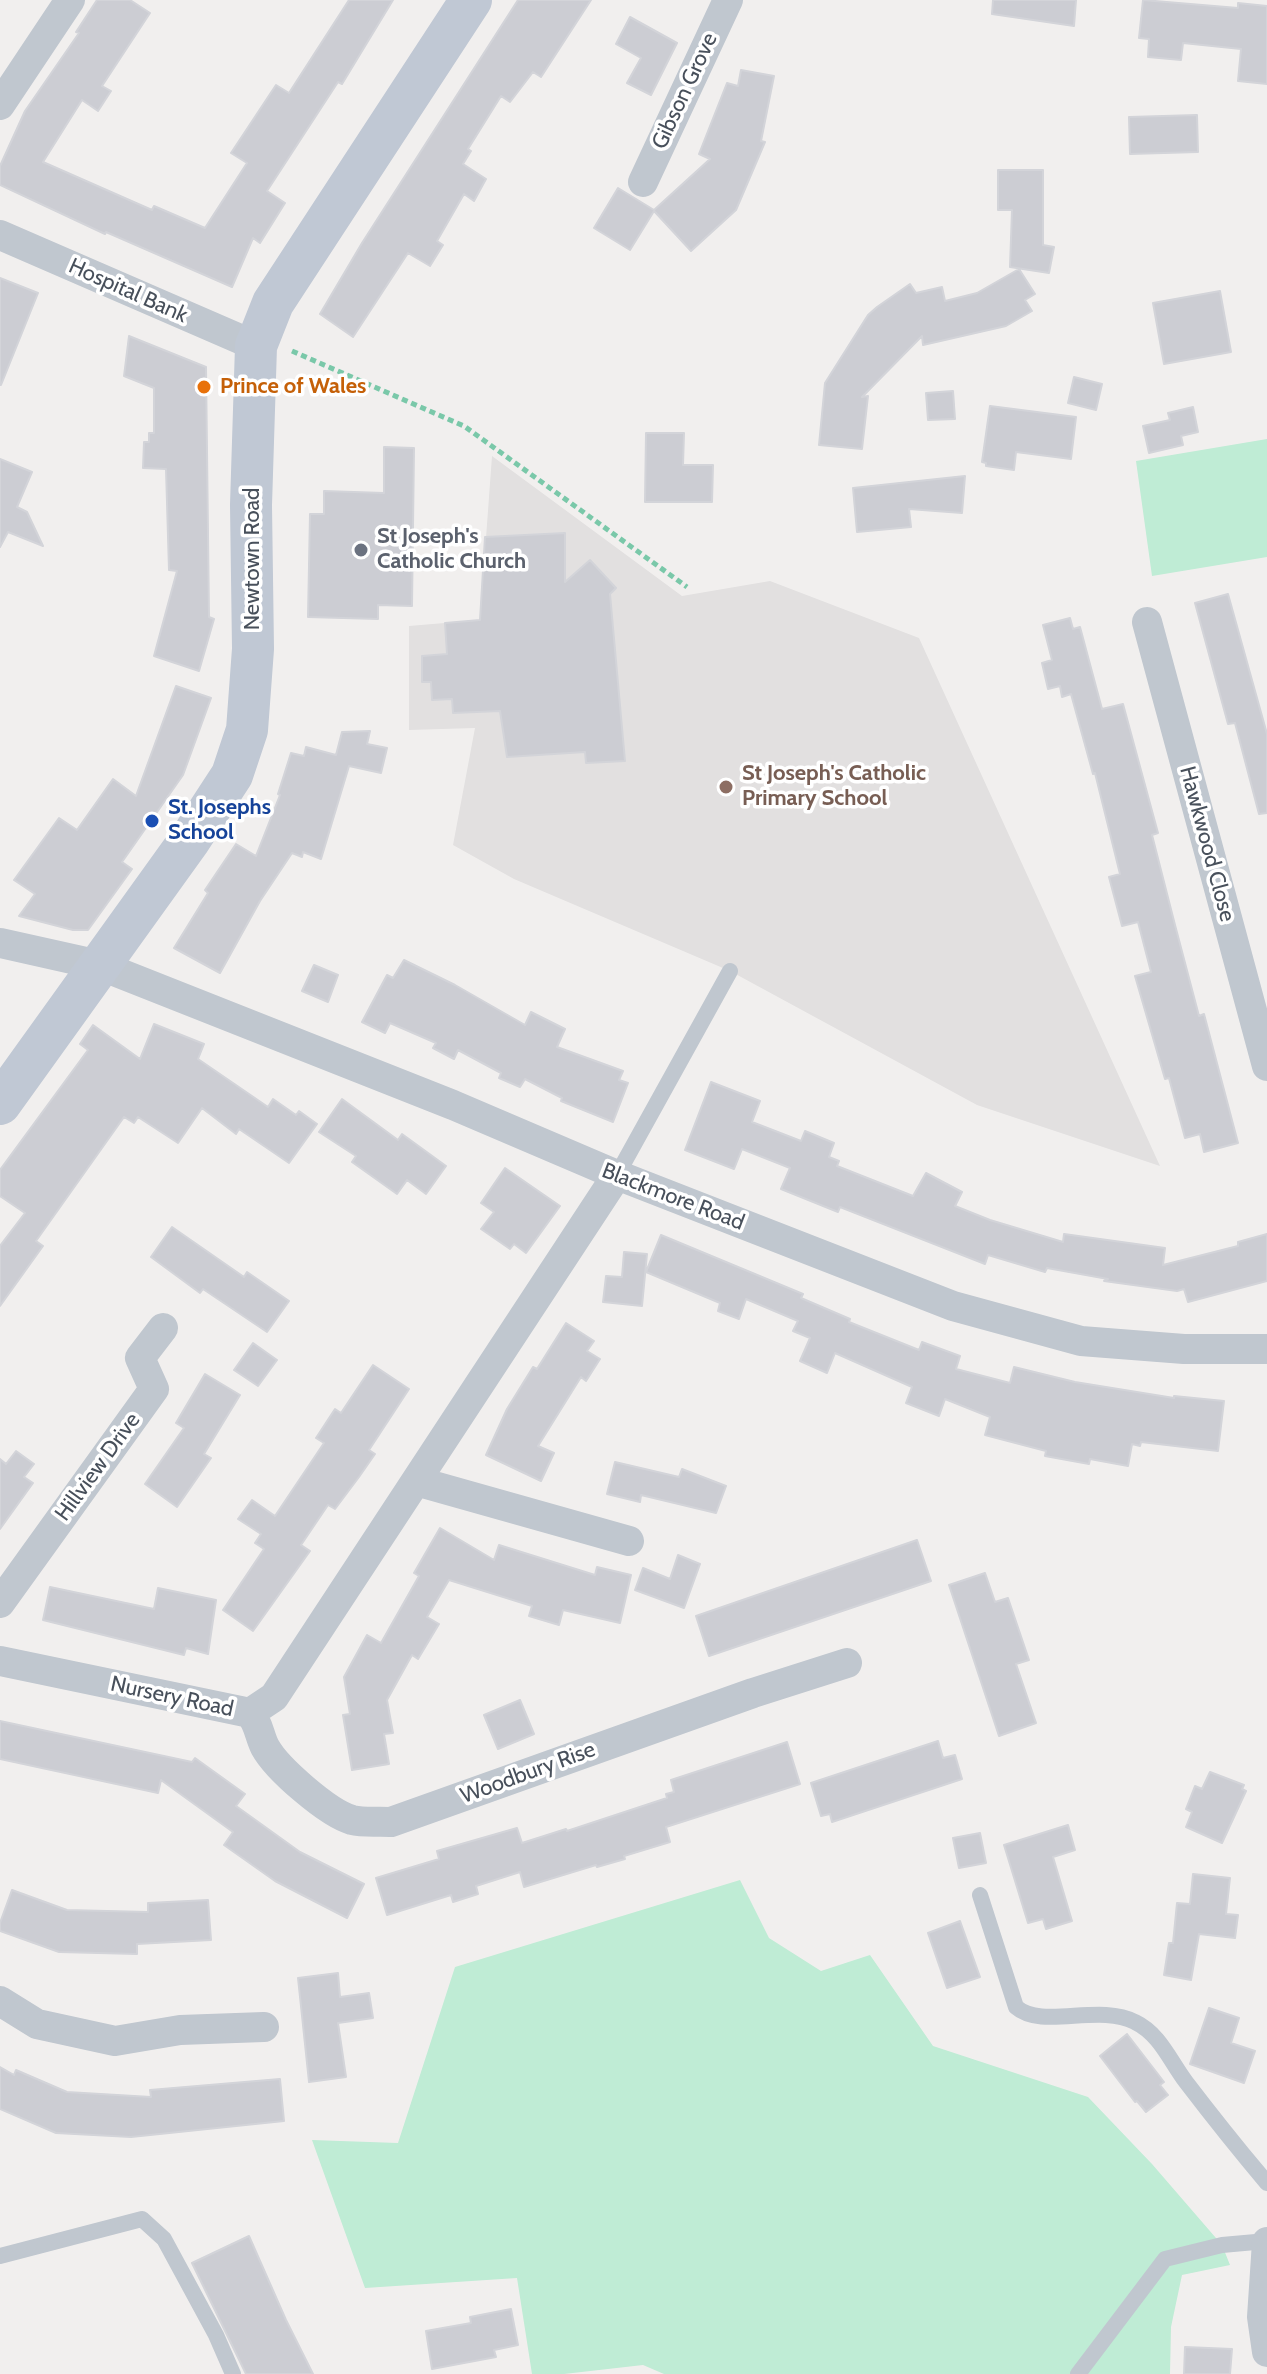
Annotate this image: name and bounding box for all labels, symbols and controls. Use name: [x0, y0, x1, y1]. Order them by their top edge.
street label: Gibson Grove: [647, 29, 723, 153]
street label: Hospital Bank: [64, 253, 192, 329]
place label: Prince of Wales: [220, 374, 366, 400]
marker: Prince of Wales: [195, 378, 213, 396]
street label: Newtown Road: [240, 488, 266, 630]
place label: St Joseph's Catholic Church: [377, 524, 526, 576]
marker: St Joseph's Catholic Church: [352, 541, 370, 559]
place label: St Joseph's Catholic Primary School: [742, 761, 926, 812]
street label: Hawkwood Close: [1174, 763, 1240, 925]
marker: St Joseph's Catholic Primary School: [717, 778, 735, 796]
place label: St. Josephs School: [168, 795, 271, 846]
marker: St. Josephs School: [143, 812, 161, 830]
street label: Blackmore Road: [598, 1158, 748, 1236]
street label: Hillview Drive: [50, 1408, 146, 1526]
street label: Nursery Road: [108, 1671, 236, 1723]
street label: Woodbury Rise: [457, 1736, 599, 1810]

